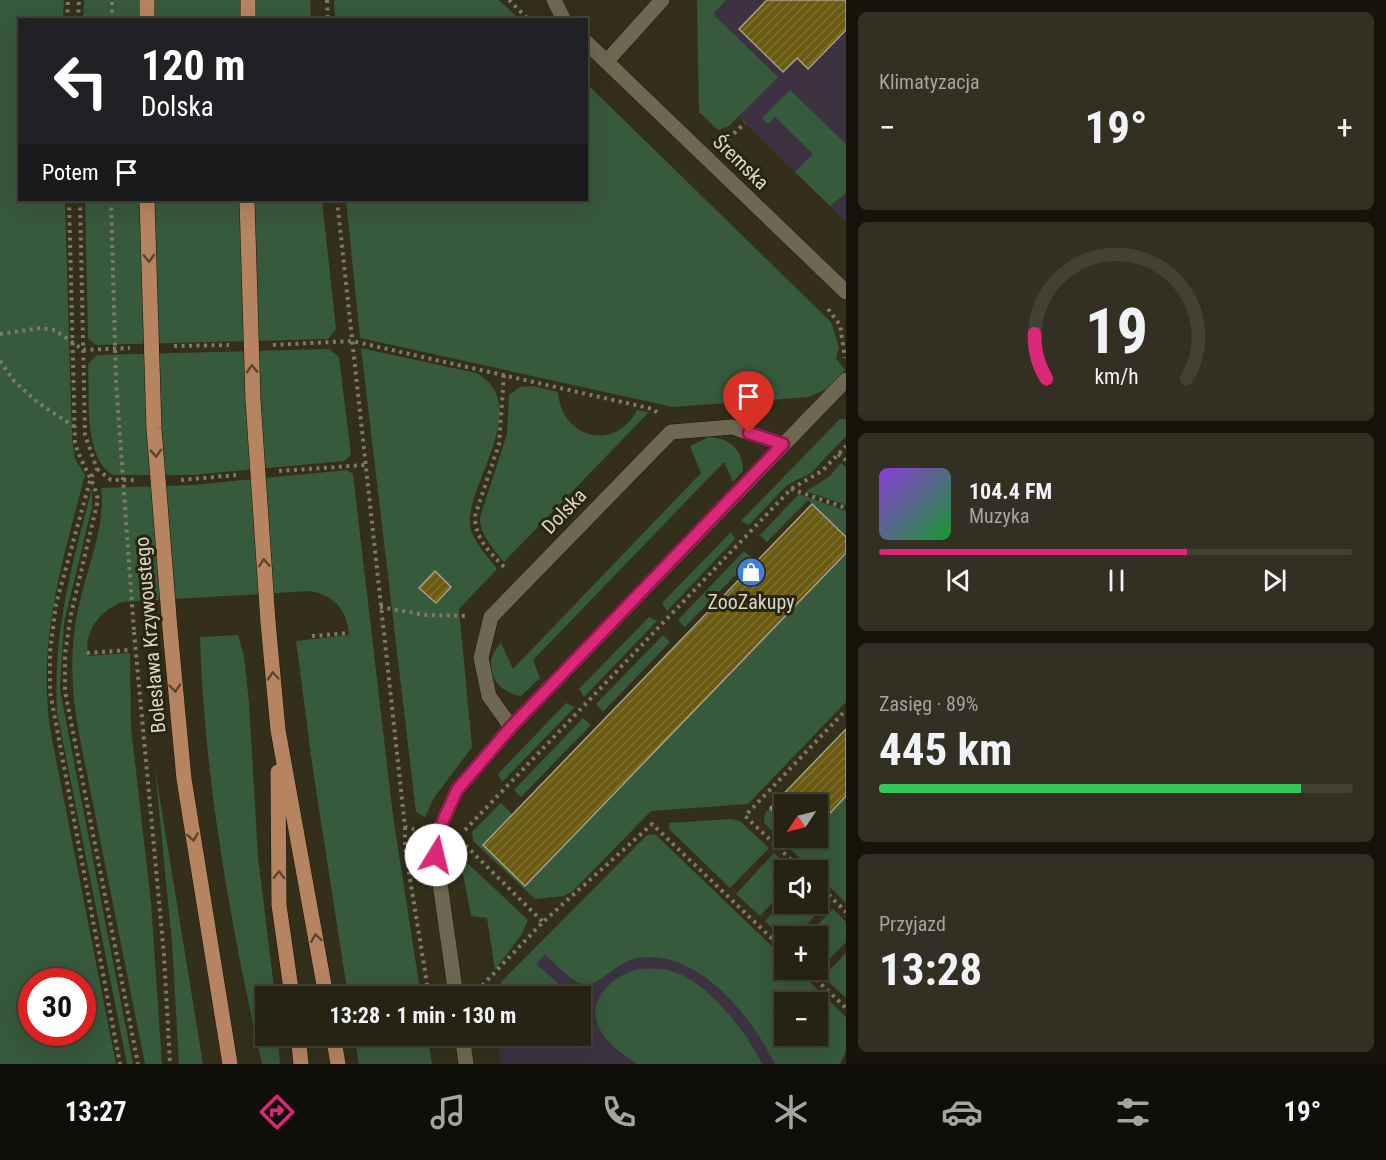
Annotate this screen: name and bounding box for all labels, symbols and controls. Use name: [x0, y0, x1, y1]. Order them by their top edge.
text: 120 m: [141, 41, 246, 90]
icon: left: [42, 42, 120, 120]
text: Klimatyzacja: [879, 70, 980, 94]
text: Dolska: [141, 91, 214, 123]
text: 19°: [1085, 101, 1148, 154]
text: −: [879, 108, 896, 147]
text: +: [1337, 108, 1353, 147]
street label: Śremska: [708, 130, 774, 194]
icon: arrive: [110, 156, 143, 189]
text: Potem: [42, 160, 98, 185]
one-way arrow: [142, 253, 155, 262]
text: 19: [1084, 295, 1148, 368]
one-way arrow: [246, 364, 258, 373]
text: km/h: [1094, 364, 1138, 389]
pin: [723, 371, 774, 433]
icon: arrive: [732, 380, 765, 413]
one-way arrow: [149, 448, 162, 457]
text: 104.4 FM: [969, 479, 1052, 504]
street label: Dolska: [537, 483, 591, 539]
text: Muzyka: [969, 504, 1029, 528]
street label: Bolesława Krzywoustego: [129, 536, 171, 734]
shop icon: ZooZakupy: [735, 556, 767, 588]
one-way arrow: [258, 559, 271, 568]
icon: previous: [942, 564, 975, 597]
icon: pause: [1100, 564, 1133, 597]
icon: next: [1258, 564, 1291, 597]
place label: ZooZakupy: [707, 590, 795, 614]
one-way arrow: [267, 671, 280, 680]
one-way arrow: [168, 683, 181, 692]
text: Zasięg · 89%: [879, 692, 978, 716]
text: 445 km: [879, 723, 1012, 776]
north arrow: [774, 794, 828, 848]
map controls: [774, 794, 828, 1046]
position arrow: [404, 823, 468, 887]
one-way arrow: [186, 832, 198, 841]
button: sound: [774, 860, 828, 914]
one-way arrow: [273, 871, 285, 880]
text: Przyjazd: [879, 912, 946, 936]
button: +: [774, 926, 828, 980]
one-way arrow: [311, 934, 323, 943]
text: 13:28: [879, 943, 982, 996]
speed limit sign: 30: [18, 968, 96, 1046]
button: −: [774, 992, 828, 1046]
text: 13:28 · 1 min · 130 m: [330, 1003, 516, 1028]
icon: directions: [256, 1091, 298, 1133]
icon: music: [427, 1091, 469, 1133]
icon: phone: [598, 1091, 640, 1133]
icon: climate: [770, 1091, 812, 1133]
icon: car: [941, 1091, 983, 1133]
icon: filters: [1112, 1091, 1154, 1133]
text: 13:27: [65, 1096, 127, 1128]
text: 19°: [1283, 1096, 1321, 1128]

